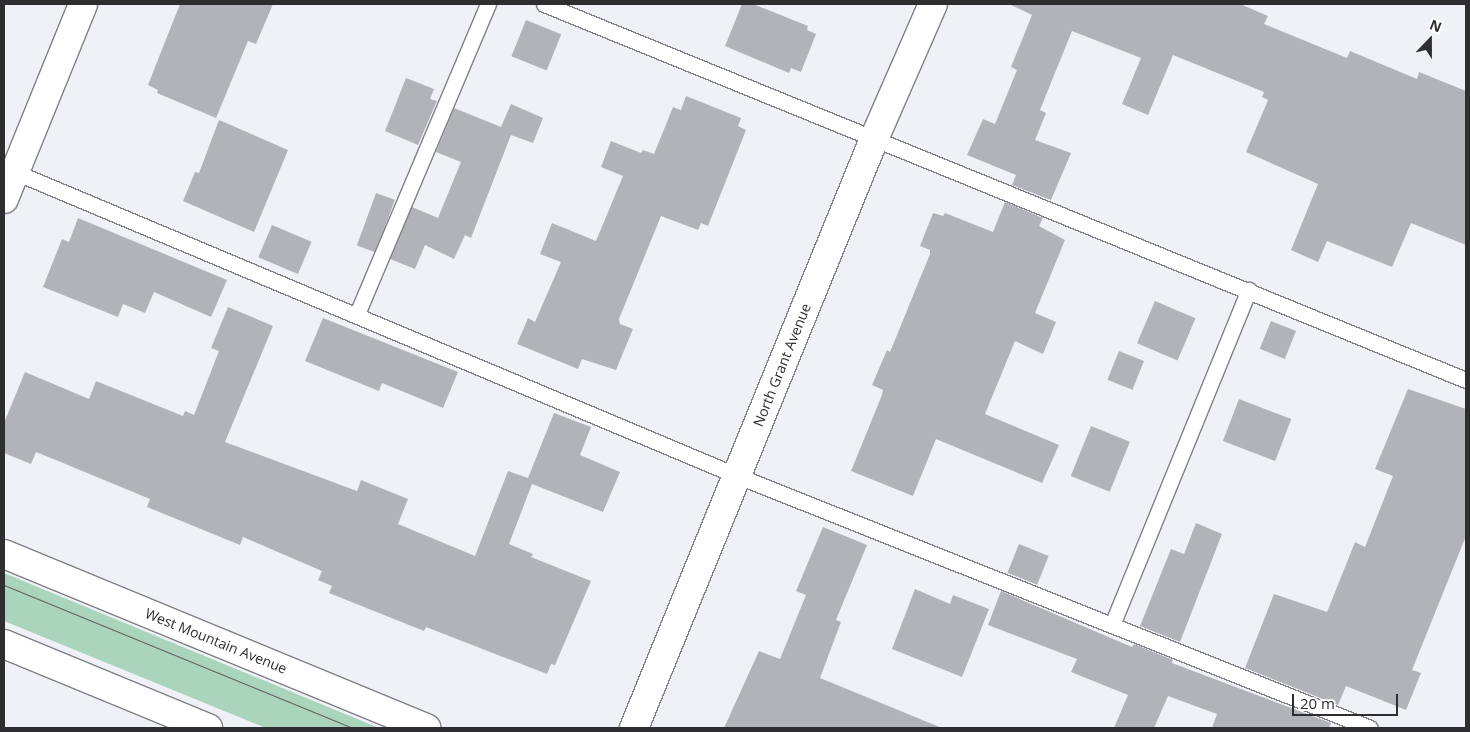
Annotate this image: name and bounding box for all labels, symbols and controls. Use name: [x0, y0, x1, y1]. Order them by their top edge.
north arrow: [1405, 15, 1455, 65]
text: N: [1427, 15, 1445, 37]
street label: North Grant Avenue: [750, 301, 814, 429]
street label: West Mountain Avenue: [143, 605, 289, 677]
scale bar: [1295, 684, 1401, 716]
text: 20 m: [1300, 693, 1335, 713]

